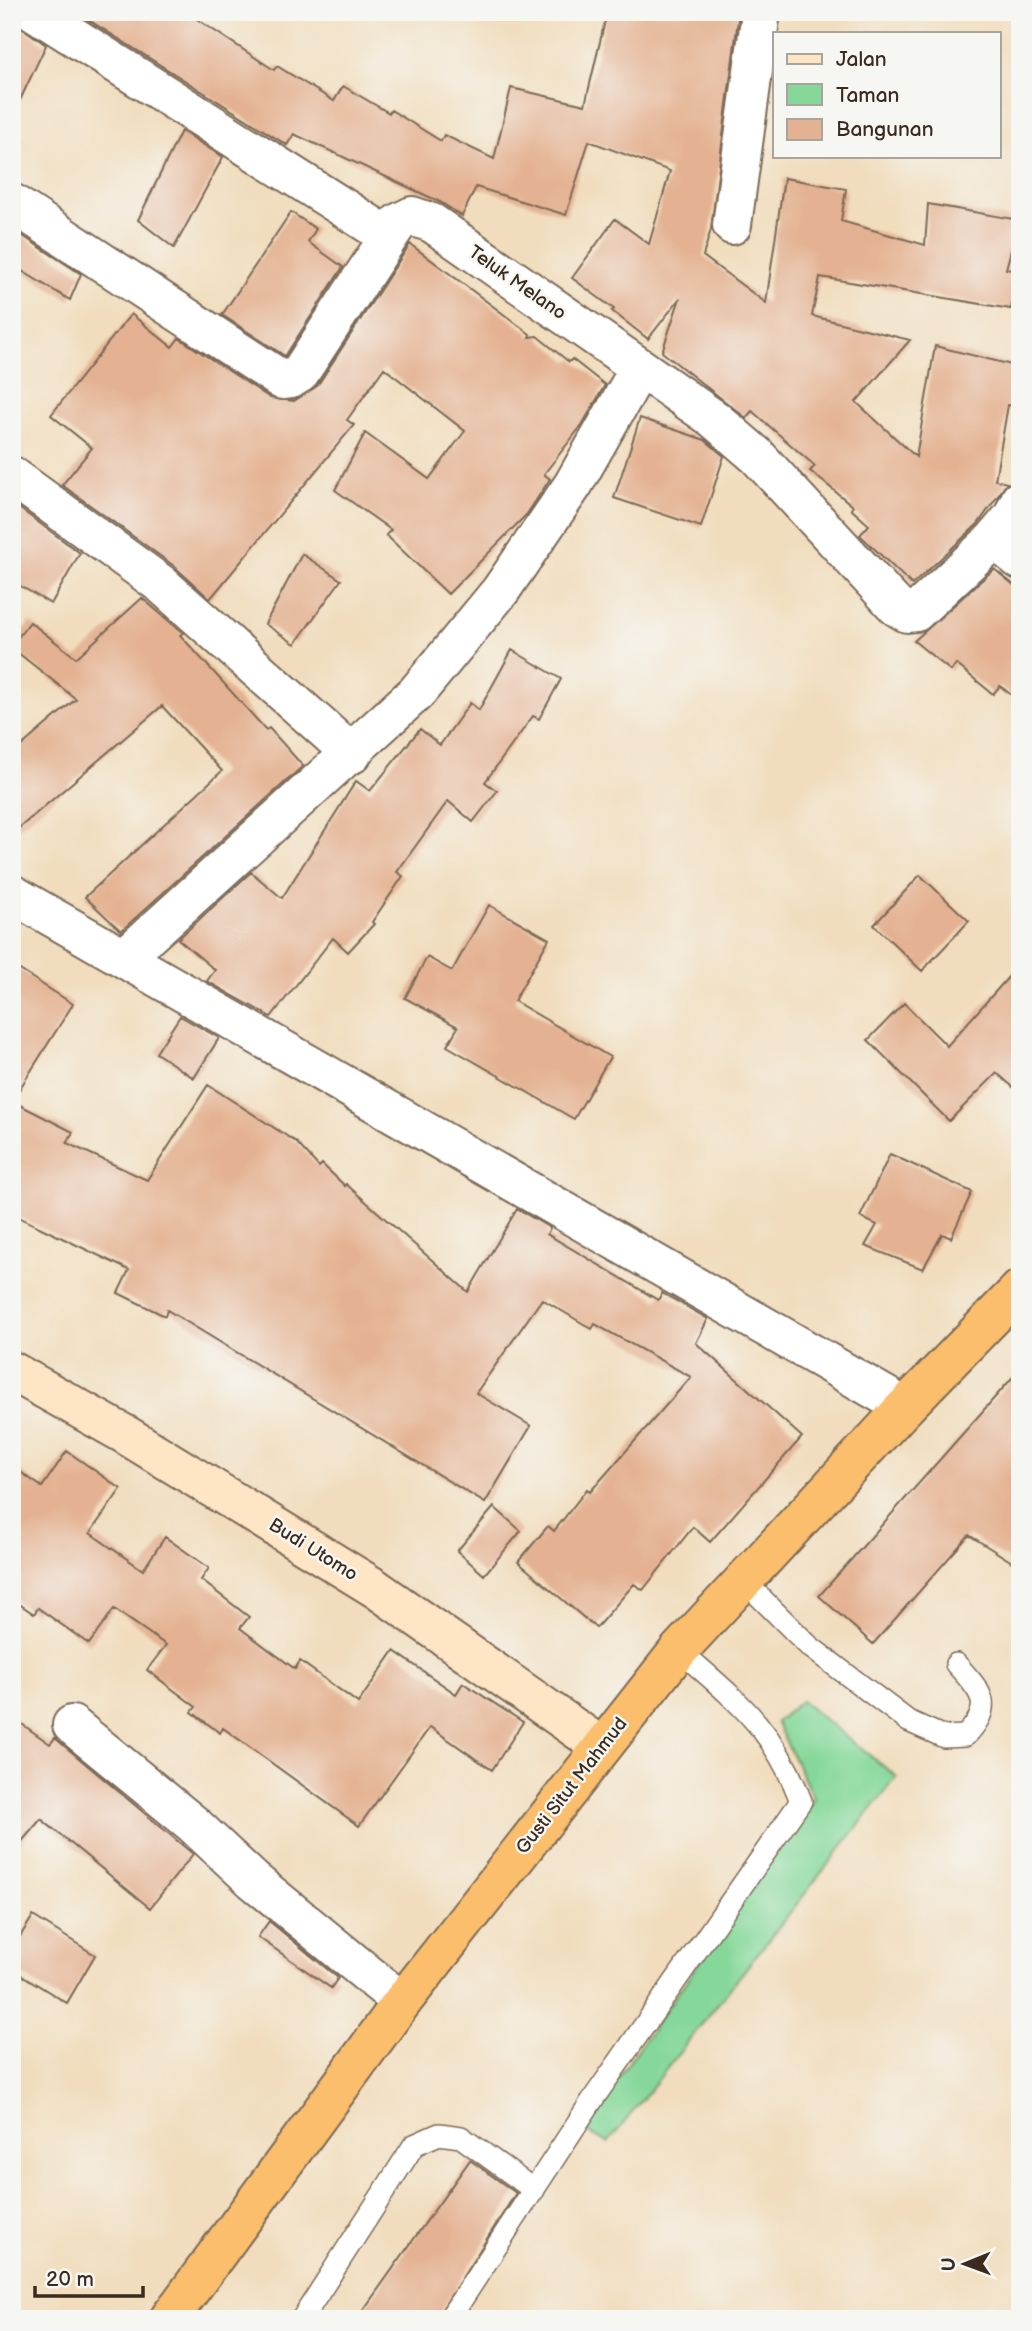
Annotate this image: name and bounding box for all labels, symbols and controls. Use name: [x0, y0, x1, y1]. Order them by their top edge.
legend: [773, 32, 1000, 158]
text: Jalan: [836, 47, 887, 72]
text: Taman: [836, 83, 899, 108]
text: Bangunan: [836, 117, 934, 142]
street label: Teluk Melano: [464, 241, 570, 325]
street label: Budi Utomo: [264, 1514, 362, 1586]
street label: Gusti Situt Mahmud: [511, 1713, 633, 1859]
north arrow: [930, 2230, 1000, 2300]
scale bar: [35, 2254, 144, 2298]
text: U: [938, 2257, 961, 2271]
text: 20 m: [46, 2267, 94, 2292]

